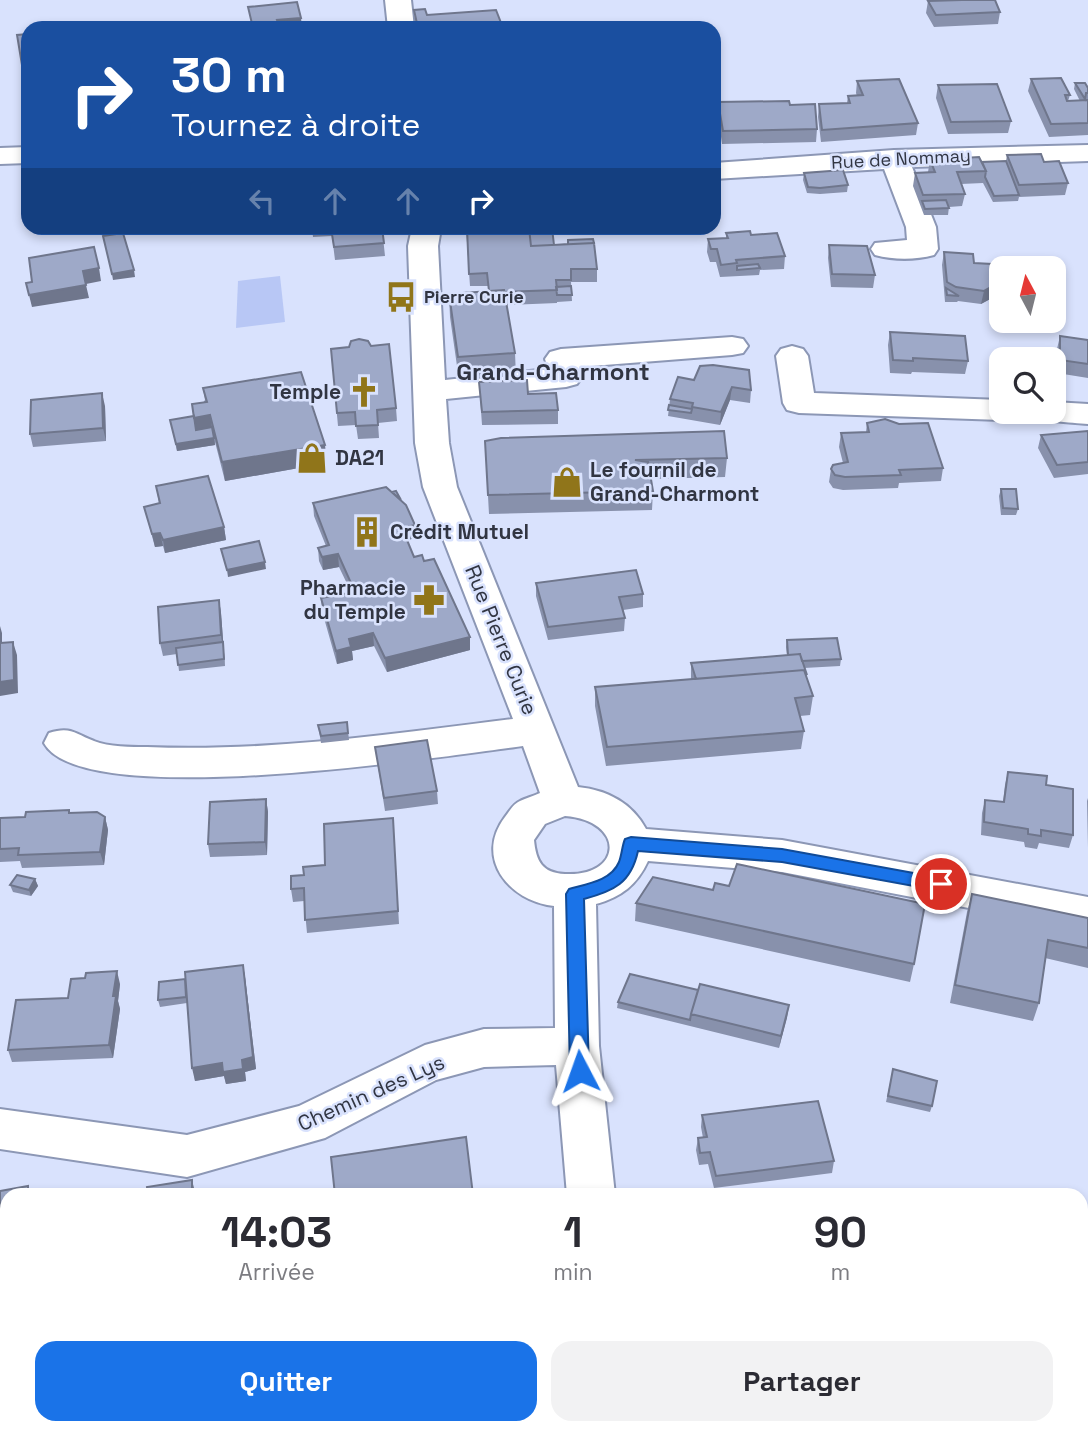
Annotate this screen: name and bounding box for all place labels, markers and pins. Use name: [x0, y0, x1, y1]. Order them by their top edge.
bus stop icon: Pierre Curie: [384, 280, 418, 314]
place label: Pierre Curie: [424, 285, 524, 308]
church icon: Temple: [347, 375, 381, 409]
place label: Temple: [269, 378, 341, 405]
shop icon: DA21: [295, 441, 329, 475]
place label: DA21: [335, 444, 384, 471]
place label: Le fournil de Grand-Charmont: [590, 456, 759, 507]
shop icon: Le fournil de Grand-Charmont: [550, 465, 584, 499]
building icon: Crédit Mutuel: [350, 515, 384, 549]
place label: Crédit Mutuel: [390, 518, 529, 545]
place label: Pharmacie du Temple: [300, 574, 406, 625]
pharmacy icon: Pharmacie du Temple: [412, 583, 446, 617]
pin: [911, 854, 971, 914]

